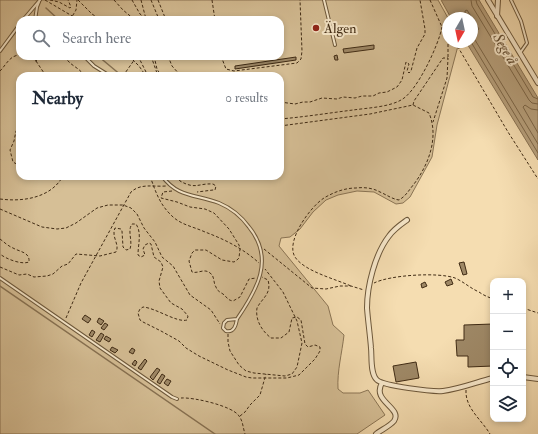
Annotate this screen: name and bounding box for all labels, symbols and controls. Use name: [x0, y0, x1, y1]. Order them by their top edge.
north arrow: [442, 12, 478, 48]
search box: [16, 16, 284, 60]
place label: Älgen: [323, 20, 356, 37]
marker: Älgen: [311, 23, 321, 33]
icon: search: [30, 27, 52, 49]
text: Search here: [62, 29, 131, 48]
water label: Sege å: [488, 29, 522, 68]
text: Nearby: [32, 88, 83, 109]
text: 0 results: [225, 90, 268, 106]
map controls: [490, 278, 526, 422]
button: +: [490, 278, 526, 314]
button: −: [490, 314, 526, 350]
button: locate: [490, 350, 526, 386]
button: layers: [490, 386, 526, 422]

